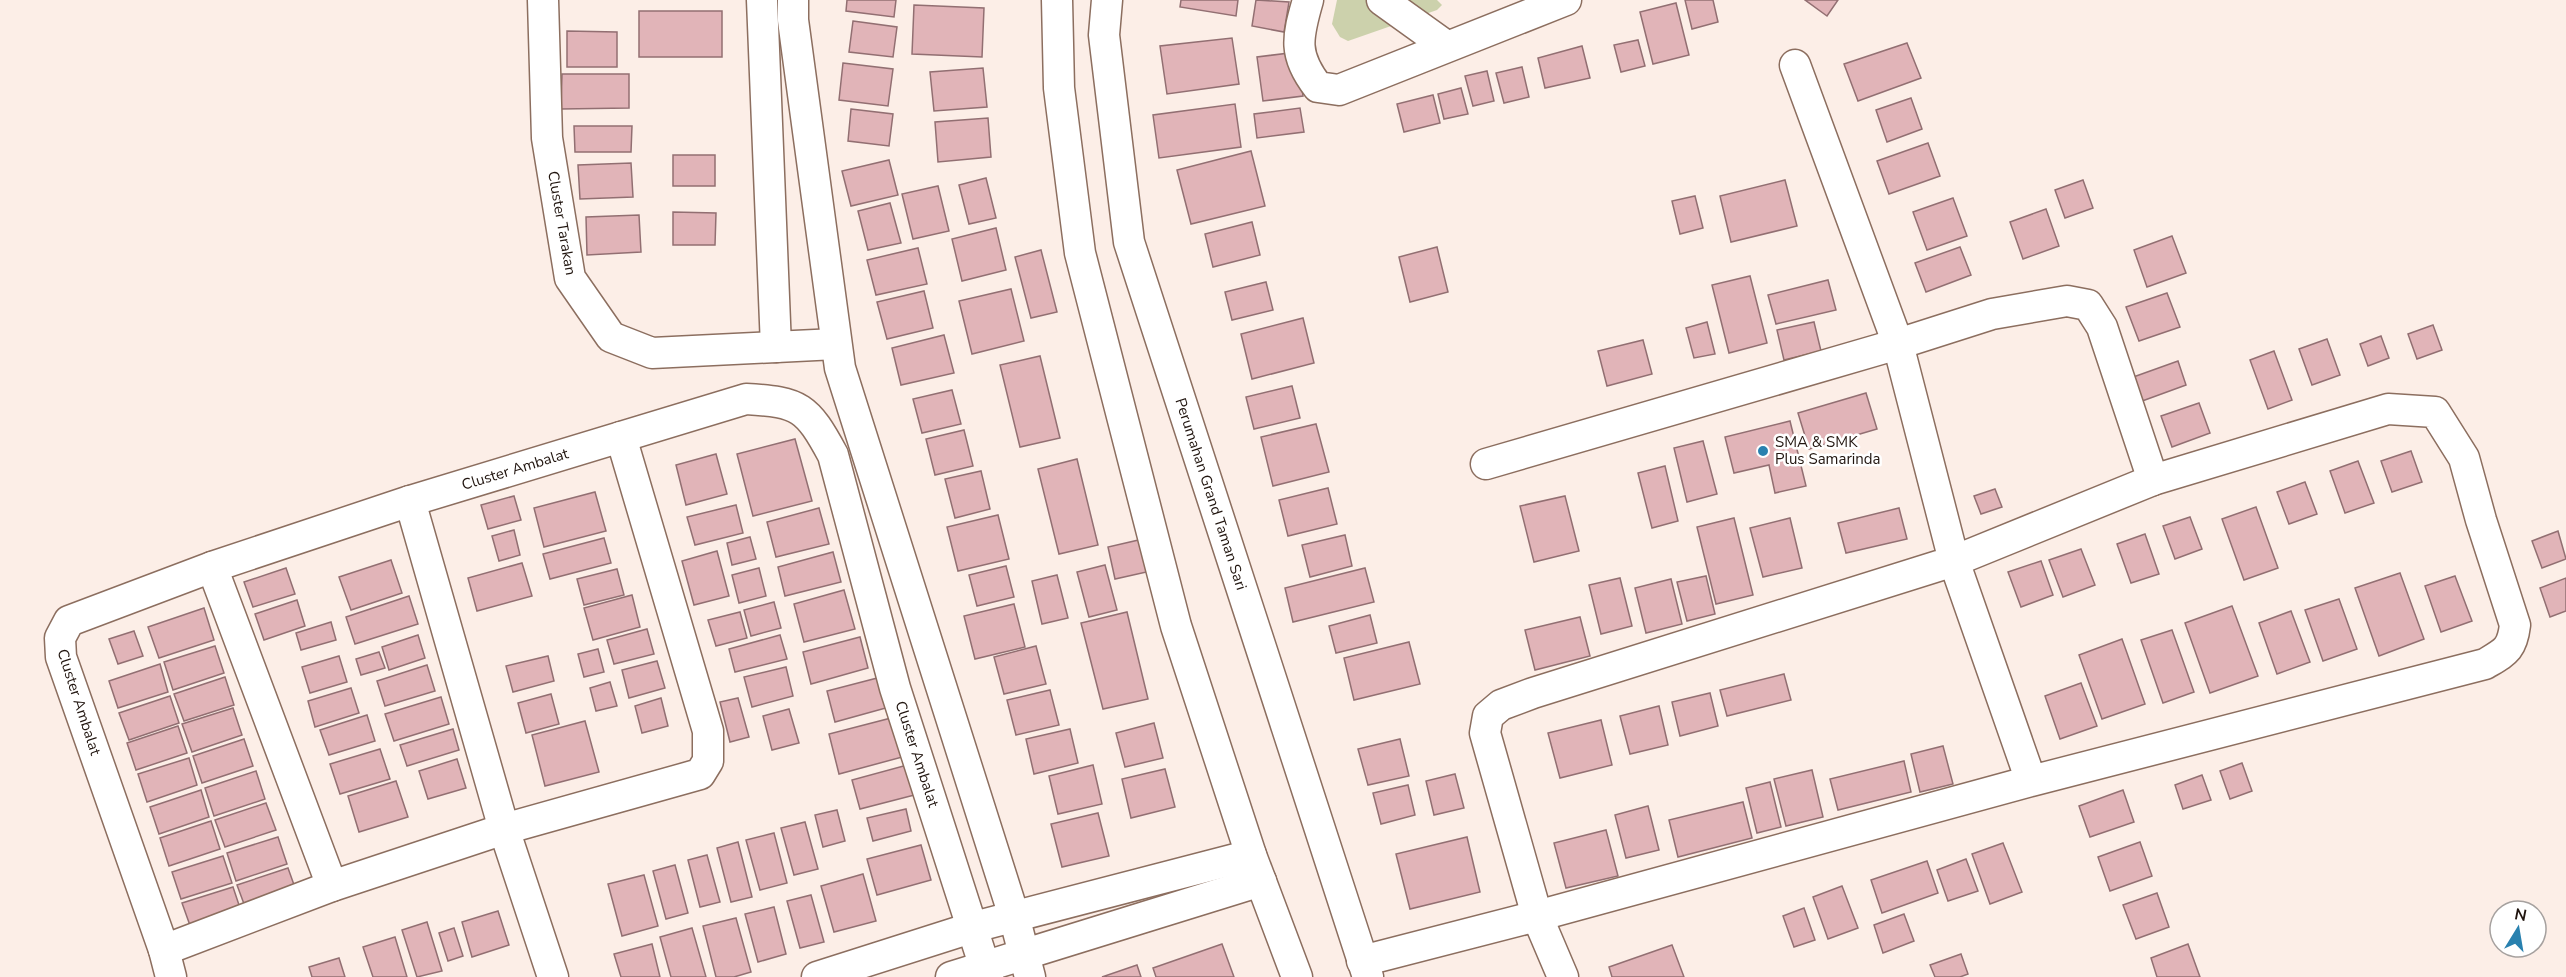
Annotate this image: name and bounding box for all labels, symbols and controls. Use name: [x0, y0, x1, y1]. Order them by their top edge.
street label: Cluster Tarakan: [543, 169, 581, 277]
street label: Perumahan Grand Taman Sari: [1170, 395, 1252, 593]
place label: SMA & SMK Plus Samarinda: [1775, 432, 1880, 469]
street label: Cluster Ambalat: [459, 443, 572, 495]
marker: SMA & SMK Plus Samarinda: [1756, 444, 1770, 458]
street label: Cluster Ambalat: [52, 646, 106, 758]
street label: Cluster Ambalat: [890, 698, 944, 810]
north arrow: [2488, 899, 2548, 959]
text: N: [2513, 903, 2529, 927]

